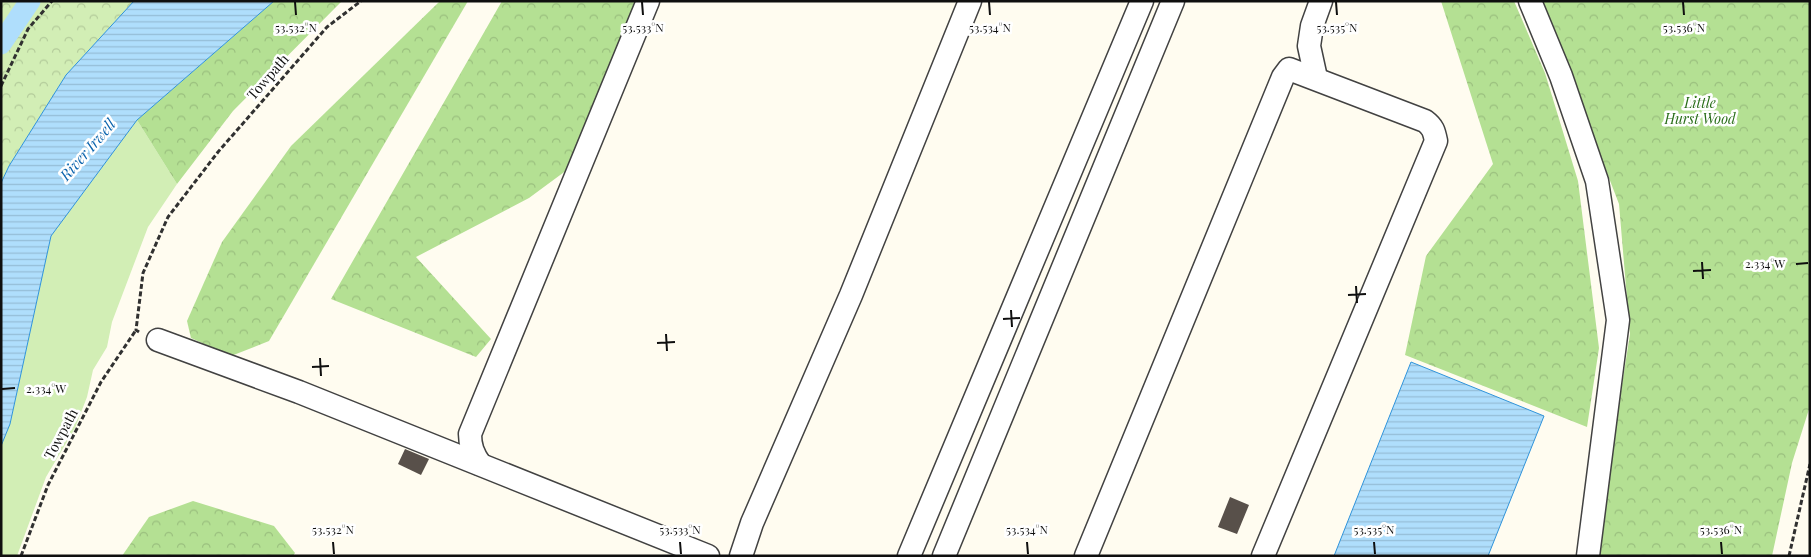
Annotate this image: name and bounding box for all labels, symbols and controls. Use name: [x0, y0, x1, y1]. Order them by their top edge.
text: 53.532°N: [275, 19, 317, 35]
text: 53.533°N: [622, 19, 664, 35]
text: 53.534°N: [969, 19, 1011, 35]
text: 53.535°N: [1316, 19, 1358, 35]
text: 53.536°N: [1663, 19, 1706, 35]
street label: Towpath: [242, 49, 293, 104]
park label: Little Hurst Wood: [1663, 93, 1736, 128]
water label: River Irwell: [54, 114, 120, 185]
text: 2.334°W: [1745, 255, 1785, 271]
text: 2.334°W: [26, 380, 66, 396]
street label: Towpath: [39, 404, 82, 462]
text: 53.532°N: [312, 521, 354, 537]
text: 53.533°N: [659, 521, 701, 537]
text: 53.534°N: [1006, 521, 1048, 537]
text: 53.535°N: [1353, 521, 1395, 537]
text: 53.536°N: [1700, 521, 1743, 537]

